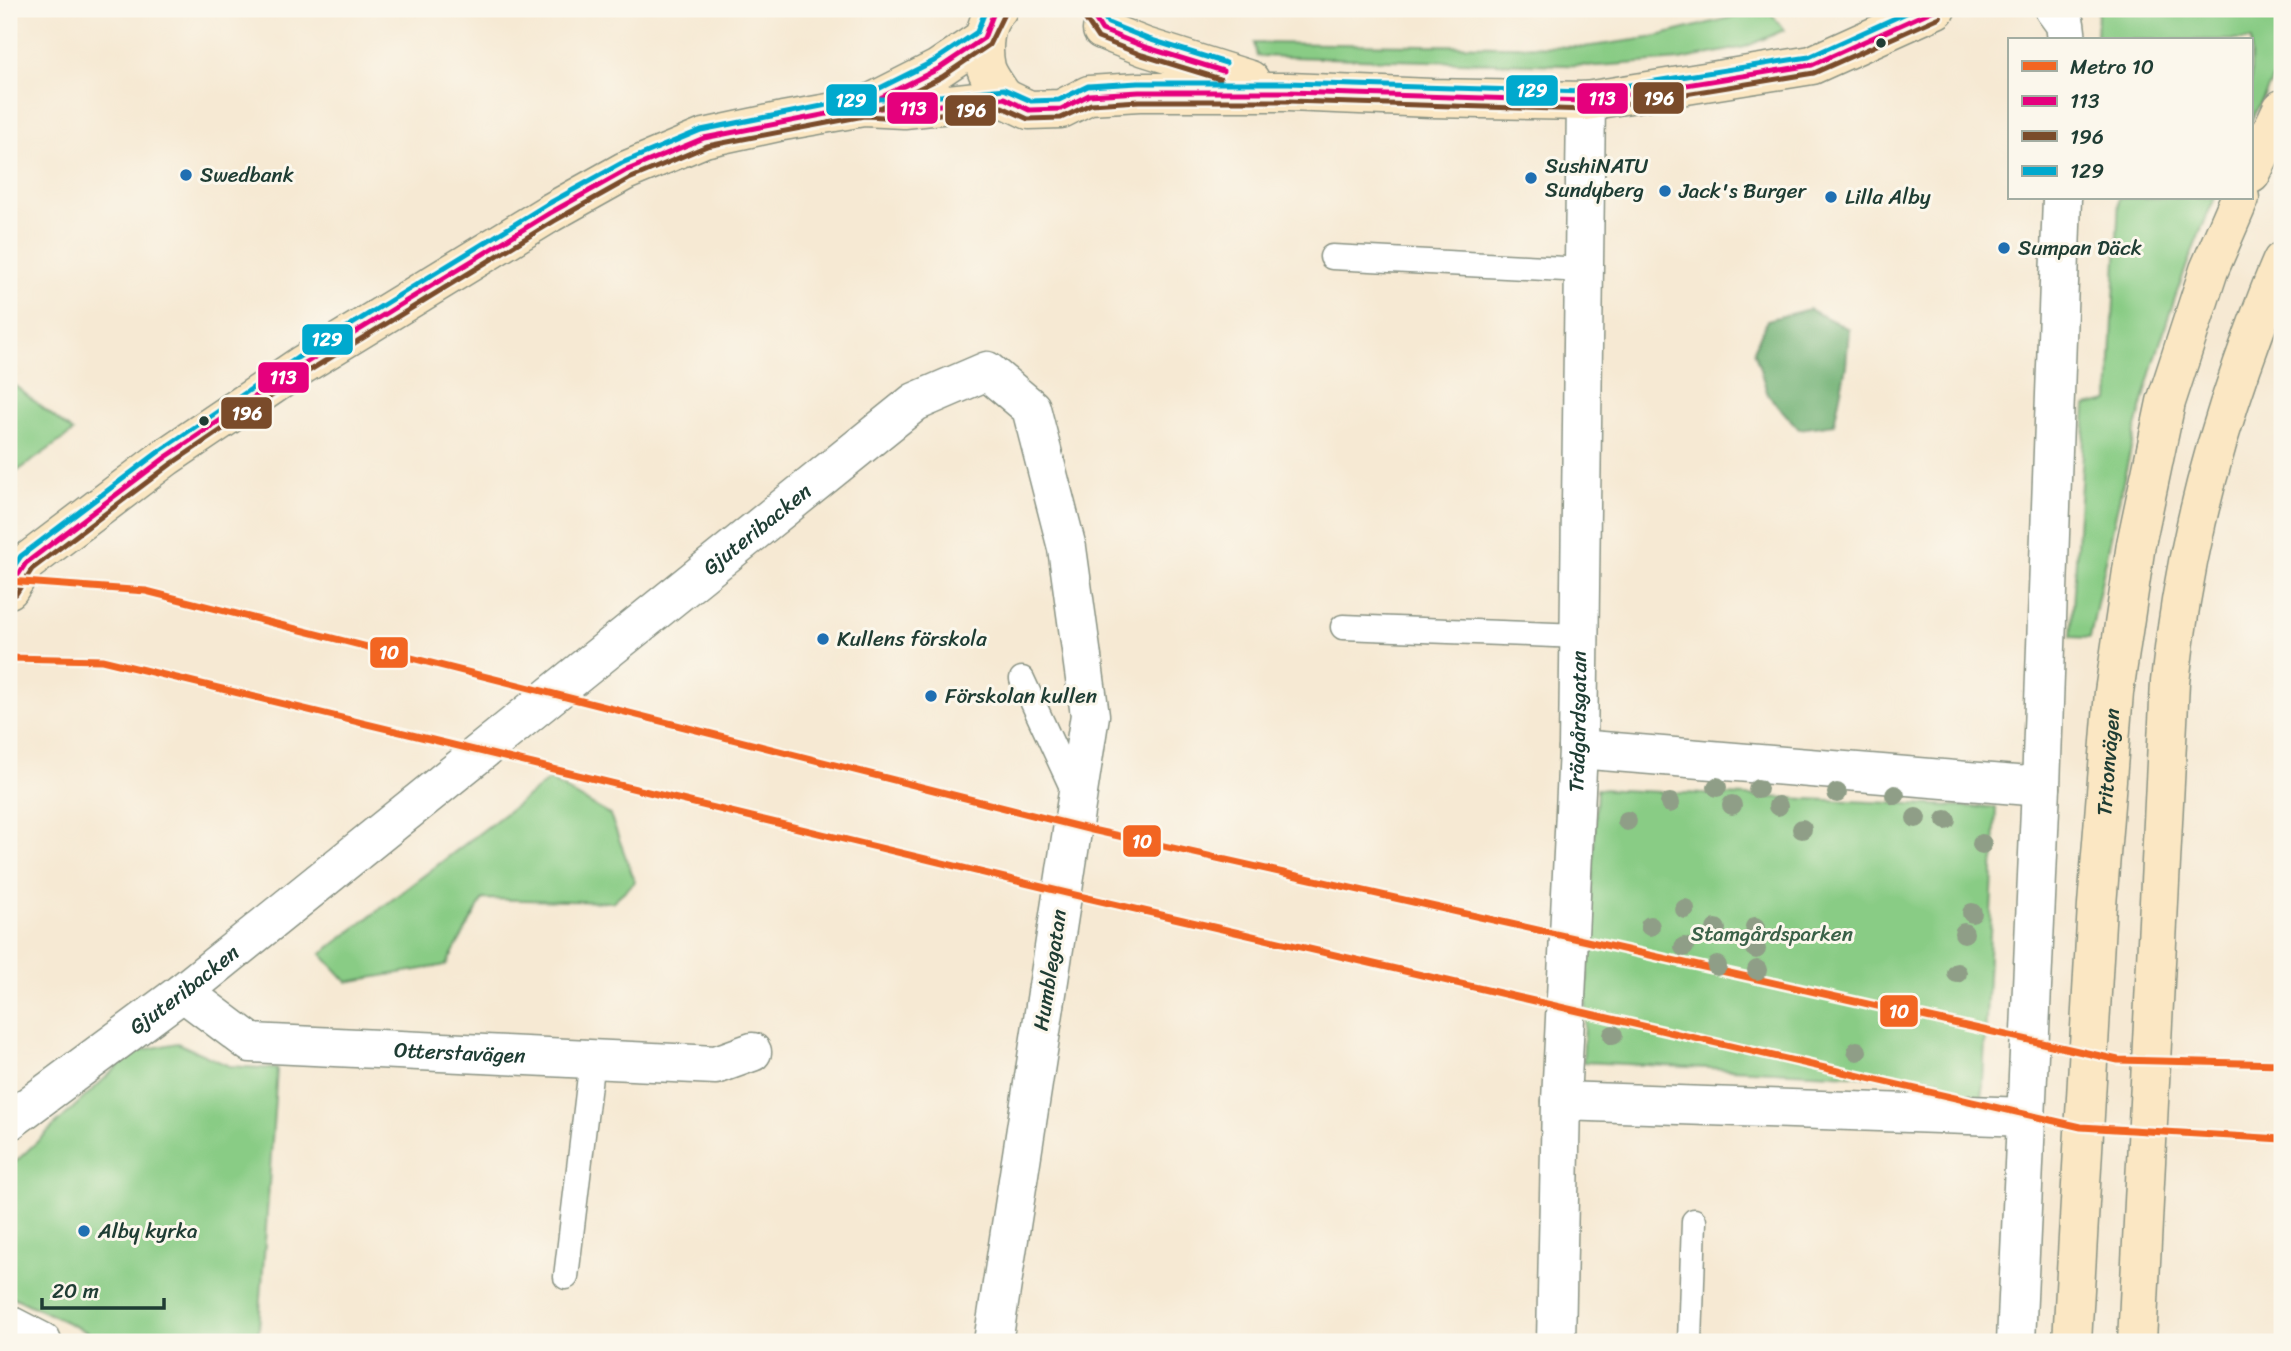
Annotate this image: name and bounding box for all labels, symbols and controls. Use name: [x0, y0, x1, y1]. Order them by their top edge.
unlabelled marker: [1874, 36, 1888, 50]
legend: [2008, 38, 2252, 200]
text: Metro 10: [2070, 48, 2154, 86]
line badge: 129: [1505, 74, 1559, 107]
text: 129: [1517, 74, 1548, 107]
line badge: 196: [1632, 81, 1685, 115]
line badge: 113: [1576, 82, 1629, 115]
text: 113: [1589, 82, 1616, 115]
text: 196: [1644, 82, 1675, 115]
text: 113: [2070, 82, 2100, 120]
line badge: 129: [825, 83, 878, 117]
text: 129: [836, 84, 867, 117]
line badge: 113: [886, 91, 939, 125]
text: 113: [900, 92, 927, 125]
line badge: 196: [944, 94, 997, 127]
text: 196: [956, 94, 987, 127]
text: 196: [2070, 118, 2104, 156]
place label: SushiNATU Sundyberg: [1545, 147, 1649, 209]
text: 129: [2070, 152, 2104, 190]
place label: Swedbank: [200, 156, 294, 194]
marker: Swedbank: [178, 167, 194, 183]
marker: SushiNATU Sundyberg: [1523, 170, 1539, 186]
place label: Jack's Burger: [1678, 172, 1807, 210]
place label: Lilla Alby: [1845, 178, 1931, 216]
marker: Jack's Burger: [1657, 183, 1673, 199]
marker: Lilla Alby: [1823, 189, 1839, 205]
place label: Sumpan Däck: [2018, 229, 2142, 267]
marker: Sumpan Däck: [1996, 240, 2012, 256]
line badge: 129: [301, 323, 354, 356]
text: 129: [312, 323, 343, 356]
line badge: 113: [257, 361, 310, 394]
text: 113: [270, 361, 297, 394]
line badge: 196: [220, 396, 273, 430]
text: 196: [232, 397, 263, 430]
unlabelled marker: [197, 414, 211, 428]
street label: Gjuteribacken: [694, 473, 820, 585]
place label: Kullens förskola: [837, 620, 987, 658]
marker: Kullens förskola: [815, 631, 831, 647]
line badge: 10: [369, 636, 409, 669]
text: 10: [379, 636, 399, 669]
street label: Trädgårdsgatan: [1557, 650, 1598, 793]
place label: Förskolan kullen: [945, 677, 1097, 715]
marker: Förskolan kullen: [923, 688, 939, 704]
street label: Tritonvägen: [2085, 707, 2132, 817]
line badge: 10: [1122, 824, 1162, 858]
text: 10: [1132, 825, 1152, 858]
street label: Humblegatan: [1022, 907, 1078, 1033]
park label: Stamgårdsparken: [1691, 915, 1853, 953]
street label: Gjuteribacken: [121, 934, 248, 1045]
line badge: 10: [1879, 994, 1919, 1028]
text: 10: [1889, 995, 1909, 1028]
street label: Otterstavägen: [393, 1031, 526, 1075]
place label: Alby kyrka: [97, 1212, 198, 1250]
marker: Alby kyrka: [76, 1223, 92, 1239]
scale bar: [42, 1267, 164, 1311]
text: 20 m: [52, 1272, 99, 1310]

